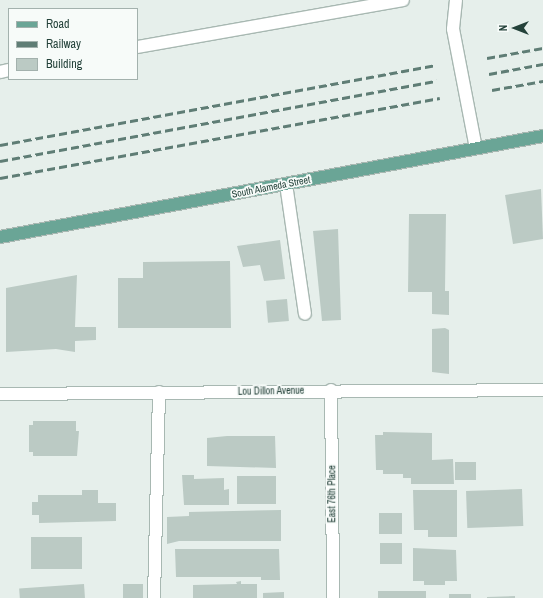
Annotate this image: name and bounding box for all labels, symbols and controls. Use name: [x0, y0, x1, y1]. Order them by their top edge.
legend: [8, 8, 138, 80]
north arrow: [495, 8, 535, 48]
text: Road: [46, 16, 70, 32]
text: N: [496, 25, 510, 31]
text: Railway: [46, 36, 81, 52]
text: Building: [46, 56, 82, 72]
street label: South Alameda Street: [230, 173, 312, 201]
street label: Lou Dillon Avenue: [237, 384, 305, 398]
street label: East 76th Place: [326, 465, 338, 523]

